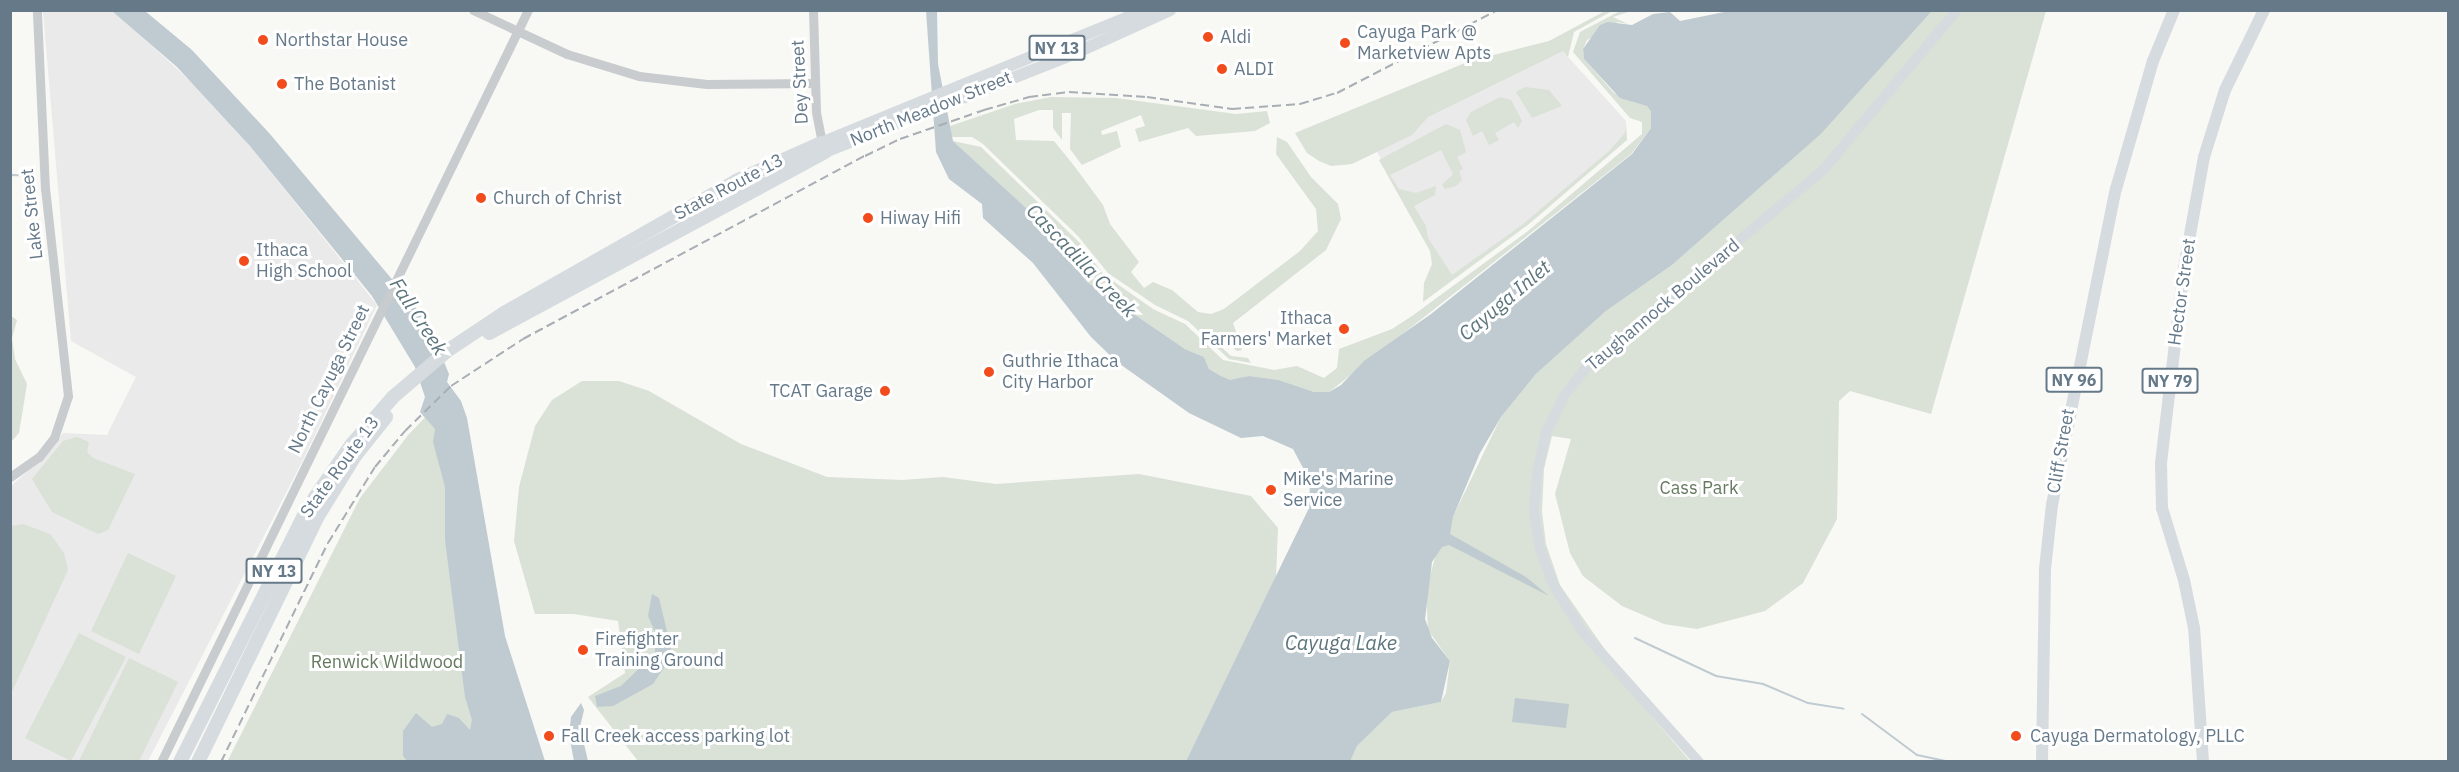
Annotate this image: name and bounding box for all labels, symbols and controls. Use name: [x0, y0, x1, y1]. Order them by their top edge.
place label: Cayuga Park @ Marketview Apts: [1357, 22, 1491, 64]
place label: Aldi: [1220, 26, 1251, 48]
place label: Northstar House: [275, 29, 408, 51]
marker: Aldi: [1201, 30, 1215, 44]
marker: Northstar House: [256, 33, 270, 47]
road number: NY 13: [1028, 35, 1086, 61]
marker: Cayuga Park @ Marketview Apts: [1338, 36, 1352, 50]
street label: Dey Street: [787, 39, 813, 125]
place label: ALDI: [1234, 58, 1274, 80]
marker: ALDI: [1215, 62, 1229, 76]
street label: North Meadow Street: [847, 67, 1015, 151]
place label: The Botanist: [294, 73, 396, 95]
marker: The Botanist: [275, 77, 289, 91]
street label: State Route 13: [671, 149, 787, 225]
street label: Lake Street: [16, 167, 48, 261]
place label: Church of Christ: [493, 187, 622, 209]
marker: Church of Christ: [474, 191, 488, 205]
water label: Cascadilla Creek: [1022, 198, 1142, 322]
place label: Hiway Hifi: [880, 207, 961, 229]
marker: Hiway Hifi: [861, 211, 875, 225]
street label: Taughannock Boulevard: [1582, 235, 1744, 375]
street label: Hector Street: [2164, 237, 2200, 347]
place label: Ithaca High School: [256, 240, 352, 282]
marker: Ithaca High School: [237, 254, 251, 268]
water label: Cayuga Inlet: [1453, 255, 1555, 345]
water label: Fall Creek: [385, 273, 453, 359]
street label: North Cayuga Street: [284, 301, 374, 457]
place label: Ithaca Farmers' Market: [1201, 308, 1332, 350]
marker: Ithaca Farmers' Market: [1337, 322, 1351, 336]
place label: Guthrie Ithaca City Harbor: [1002, 351, 1119, 394]
marker: Guthrie Ithaca City Harbor: [980, 363, 998, 381]
road number: NY 96: [2046, 367, 2102, 393]
road number: NY 79: [2142, 368, 2198, 394]
place label: TCAT Garage: [769, 380, 873, 402]
marker: TCAT Garage: [878, 384, 892, 398]
street label: Cliff Street: [2043, 407, 2079, 495]
street label: State Route 13: [296, 412, 384, 522]
place label: Mike's Marine Service: [1283, 469, 1394, 512]
park label: Cass Park: [1660, 477, 1738, 499]
marker: Mike's Marine Service: [1264, 483, 1278, 497]
road number: NY 13: [246, 558, 302, 584]
place label: Firefighter Training Ground: [595, 629, 724, 672]
water label: Cayuga Lake: [1285, 630, 1397, 654]
marker: Firefighter Training Ground: [576, 643, 590, 657]
park label: Renwick Wildwood: [311, 651, 463, 673]
place label: Fall Creek access parking lot: [561, 725, 790, 747]
place label: Cayuga Dermatology, PLLC: [2030, 725, 2245, 747]
marker: Cayuga Dermatology, PLLC: [2007, 727, 2025, 745]
marker: Fall Creek access parking lot: [542, 729, 556, 743]

